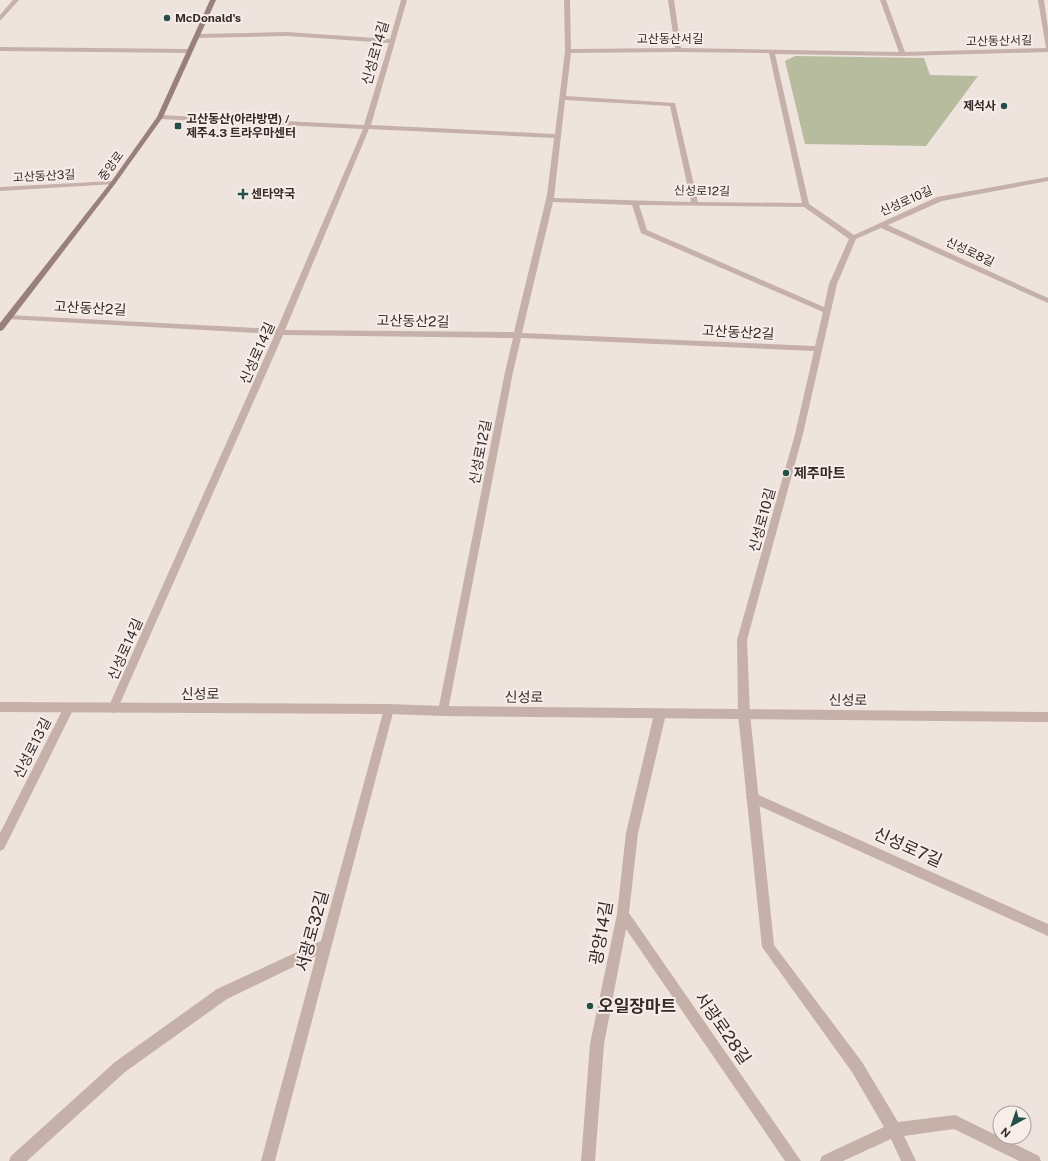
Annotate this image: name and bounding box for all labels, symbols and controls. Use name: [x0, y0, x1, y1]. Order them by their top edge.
place label: McDonald's: [175, 11, 241, 25]
marker: McDonald's: [162, 13, 172, 23]
street label: 신성로14길: [358, 19, 392, 87]
street label: 고산동산서길: [637, 32, 703, 46]
street label: 고산동산서길: [966, 33, 1032, 49]
place label: 제석사: [963, 99, 996, 113]
marker: 제석사: [999, 101, 1009, 111]
place label: 고산동산(아라방면) / 제주4.3 트라우마센터: [186, 112, 296, 140]
marker: 고산동산(아라방면) / 제주4.3 트라우마센터: [173, 121, 183, 131]
street label: 중앙로: [96, 148, 126, 184]
street label: 고산동산3길: [12, 167, 76, 185]
street label: 신성로10길: [877, 183, 935, 219]
street label: 신성로12길: [674, 184, 730, 198]
place label: 센타약국: [251, 187, 295, 201]
marker: 센타약국: [238, 189, 248, 199]
street label: 신성로8길: [944, 235, 996, 269]
street label: 고산동산2길: [53, 298, 127, 318]
street label: 고산동산2길: [376, 312, 450, 330]
street label: 신성로14길: [236, 320, 278, 386]
street label: 고산동산2길: [701, 322, 775, 342]
street label: 신성로12길: [466, 418, 494, 486]
place label: 제주마트: [794, 465, 846, 481]
marker: 제주마트: [781, 468, 791, 478]
street label: 신성로10길: [746, 486, 778, 554]
street label: 신성로14길: [104, 616, 146, 682]
street label: 신성로: [181, 686, 219, 702]
street label: 신성로: [505, 689, 544, 705]
street label: 신성로: [829, 692, 868, 708]
street label: 신성로13길: [10, 715, 54, 781]
street label: 신성로7길: [871, 823, 945, 871]
street label: 서광로32길: [292, 888, 332, 974]
street label: 광양14길: [586, 899, 616, 967]
street label: 서광로28길: [691, 988, 755, 1068]
place label: 오일장마트: [598, 996, 676, 1016]
marker: 오일장마트: [585, 1001, 595, 1011]
north arrow: [992, 1105, 1032, 1145]
text: N: [998, 1125, 1013, 1140]

